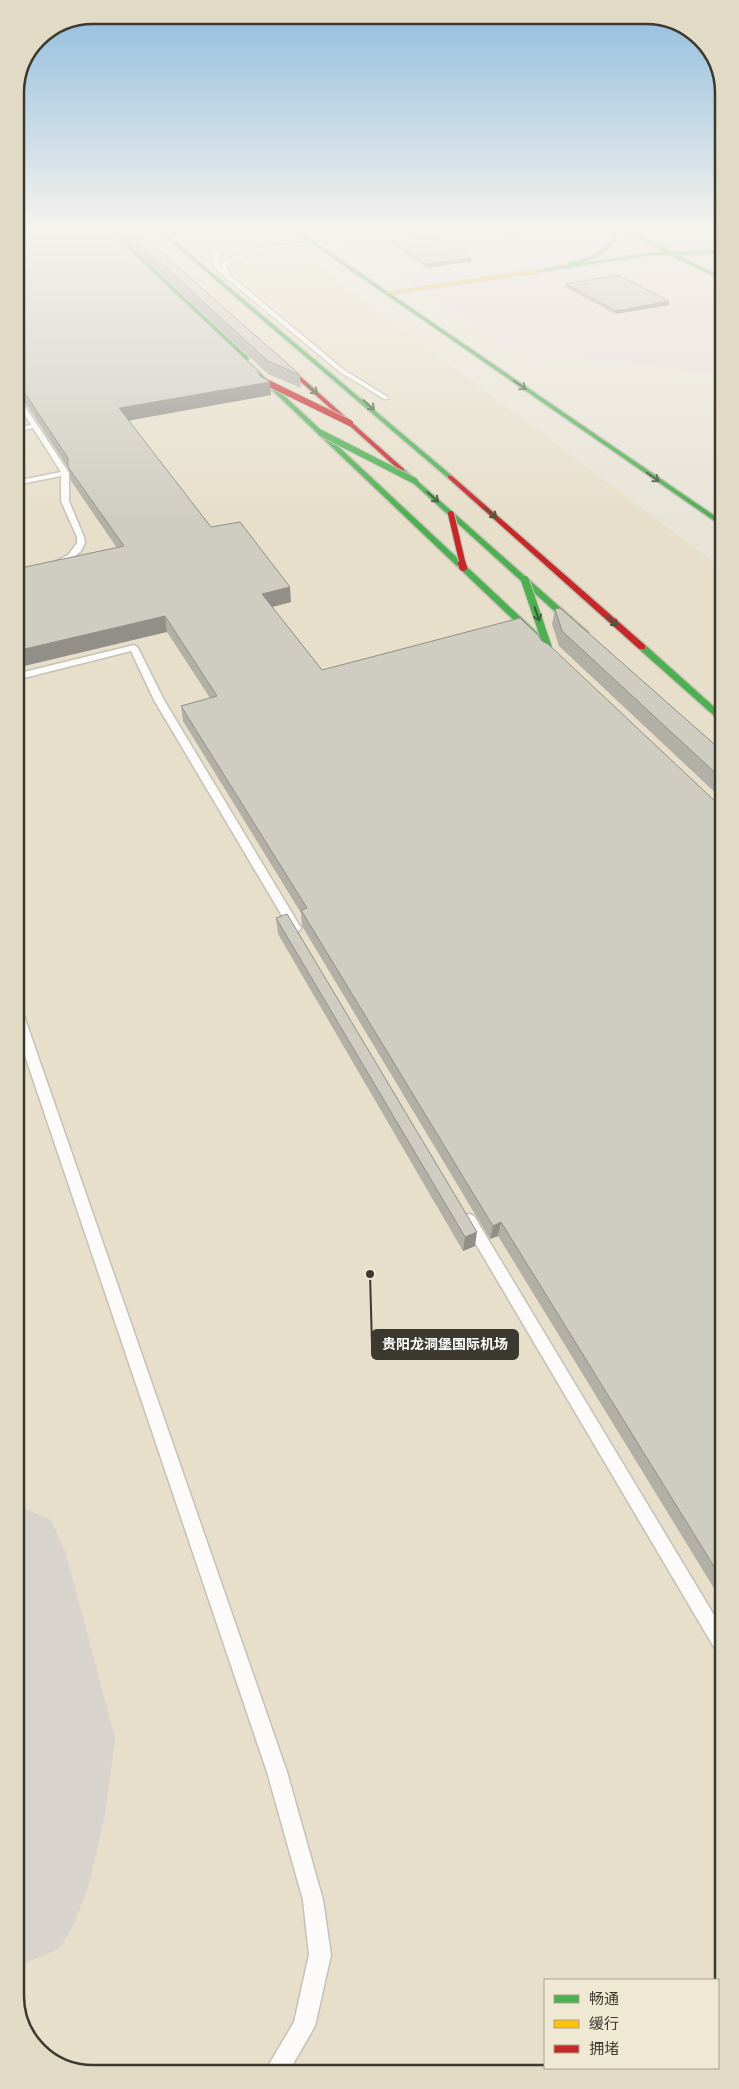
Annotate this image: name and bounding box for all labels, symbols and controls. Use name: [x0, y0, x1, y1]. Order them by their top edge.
one-way arrow: [512, 380, 526, 390]
one-way arrow: [305, 383, 318, 395]
one-way arrow: [363, 399, 376, 411]
one-way arrow: [646, 472, 660, 482]
one-way arrow: [426, 492, 439, 503]
one-way arrow: [484, 507, 497, 518]
one-way arrow: [532, 606, 542, 622]
one-way arrow: [606, 615, 619, 626]
callout: 贵阳龙洞堡国际机场: [372, 1330, 518, 1359]
text: 贵阳龙洞堡国际机场: [382, 1335, 508, 1353]
legend: [544, 1979, 719, 2069]
text: 畅通: [589, 1989, 619, 2008]
text: 缓行: [589, 2014, 619, 2033]
text: 拥堵: [589, 2039, 619, 2058]

